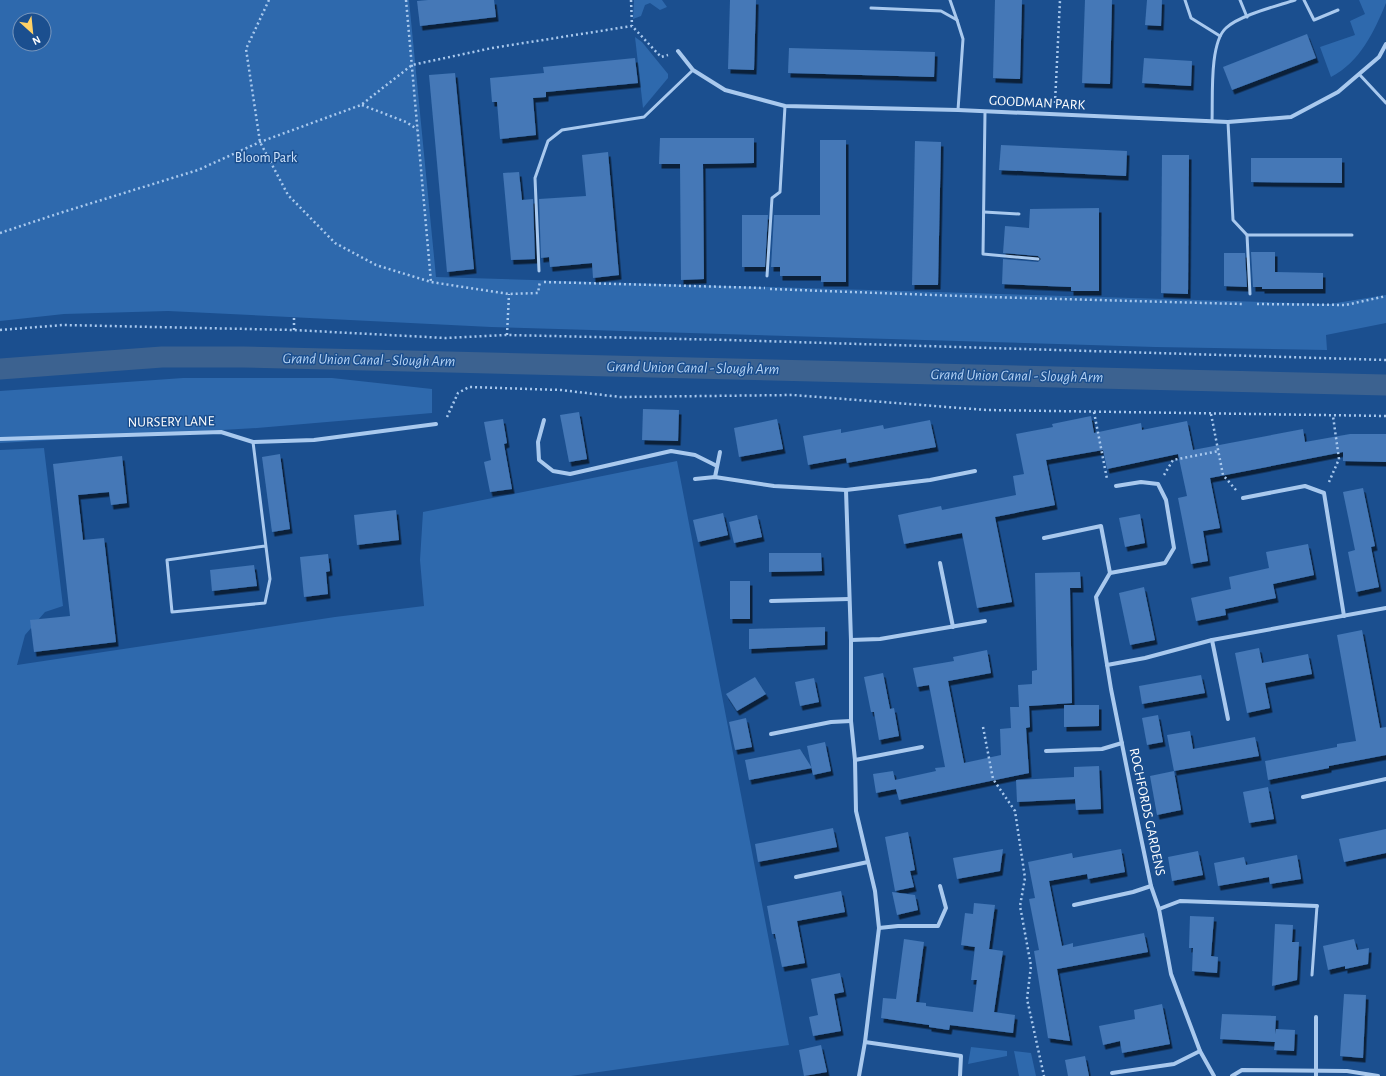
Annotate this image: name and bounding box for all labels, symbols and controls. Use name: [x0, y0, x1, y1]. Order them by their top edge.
north arrow: [12, 12, 52, 52]
text: N: [30, 34, 42, 47]
street label: GOODMAN PARK: [989, 93, 1086, 113]
park label: Bloom Park: [235, 151, 298, 165]
water label: Grand Union Canal - Slough Arm: [283, 351, 455, 369]
water label: Grand Union Canal - Slough Arm: [607, 359, 779, 377]
water label: Grand Union Canal - Slough Arm: [931, 367, 1103, 385]
street label: NURSERY LANE: [128, 414, 215, 430]
street label: ROCHFORDS GARDENS: [1127, 747, 1167, 877]

